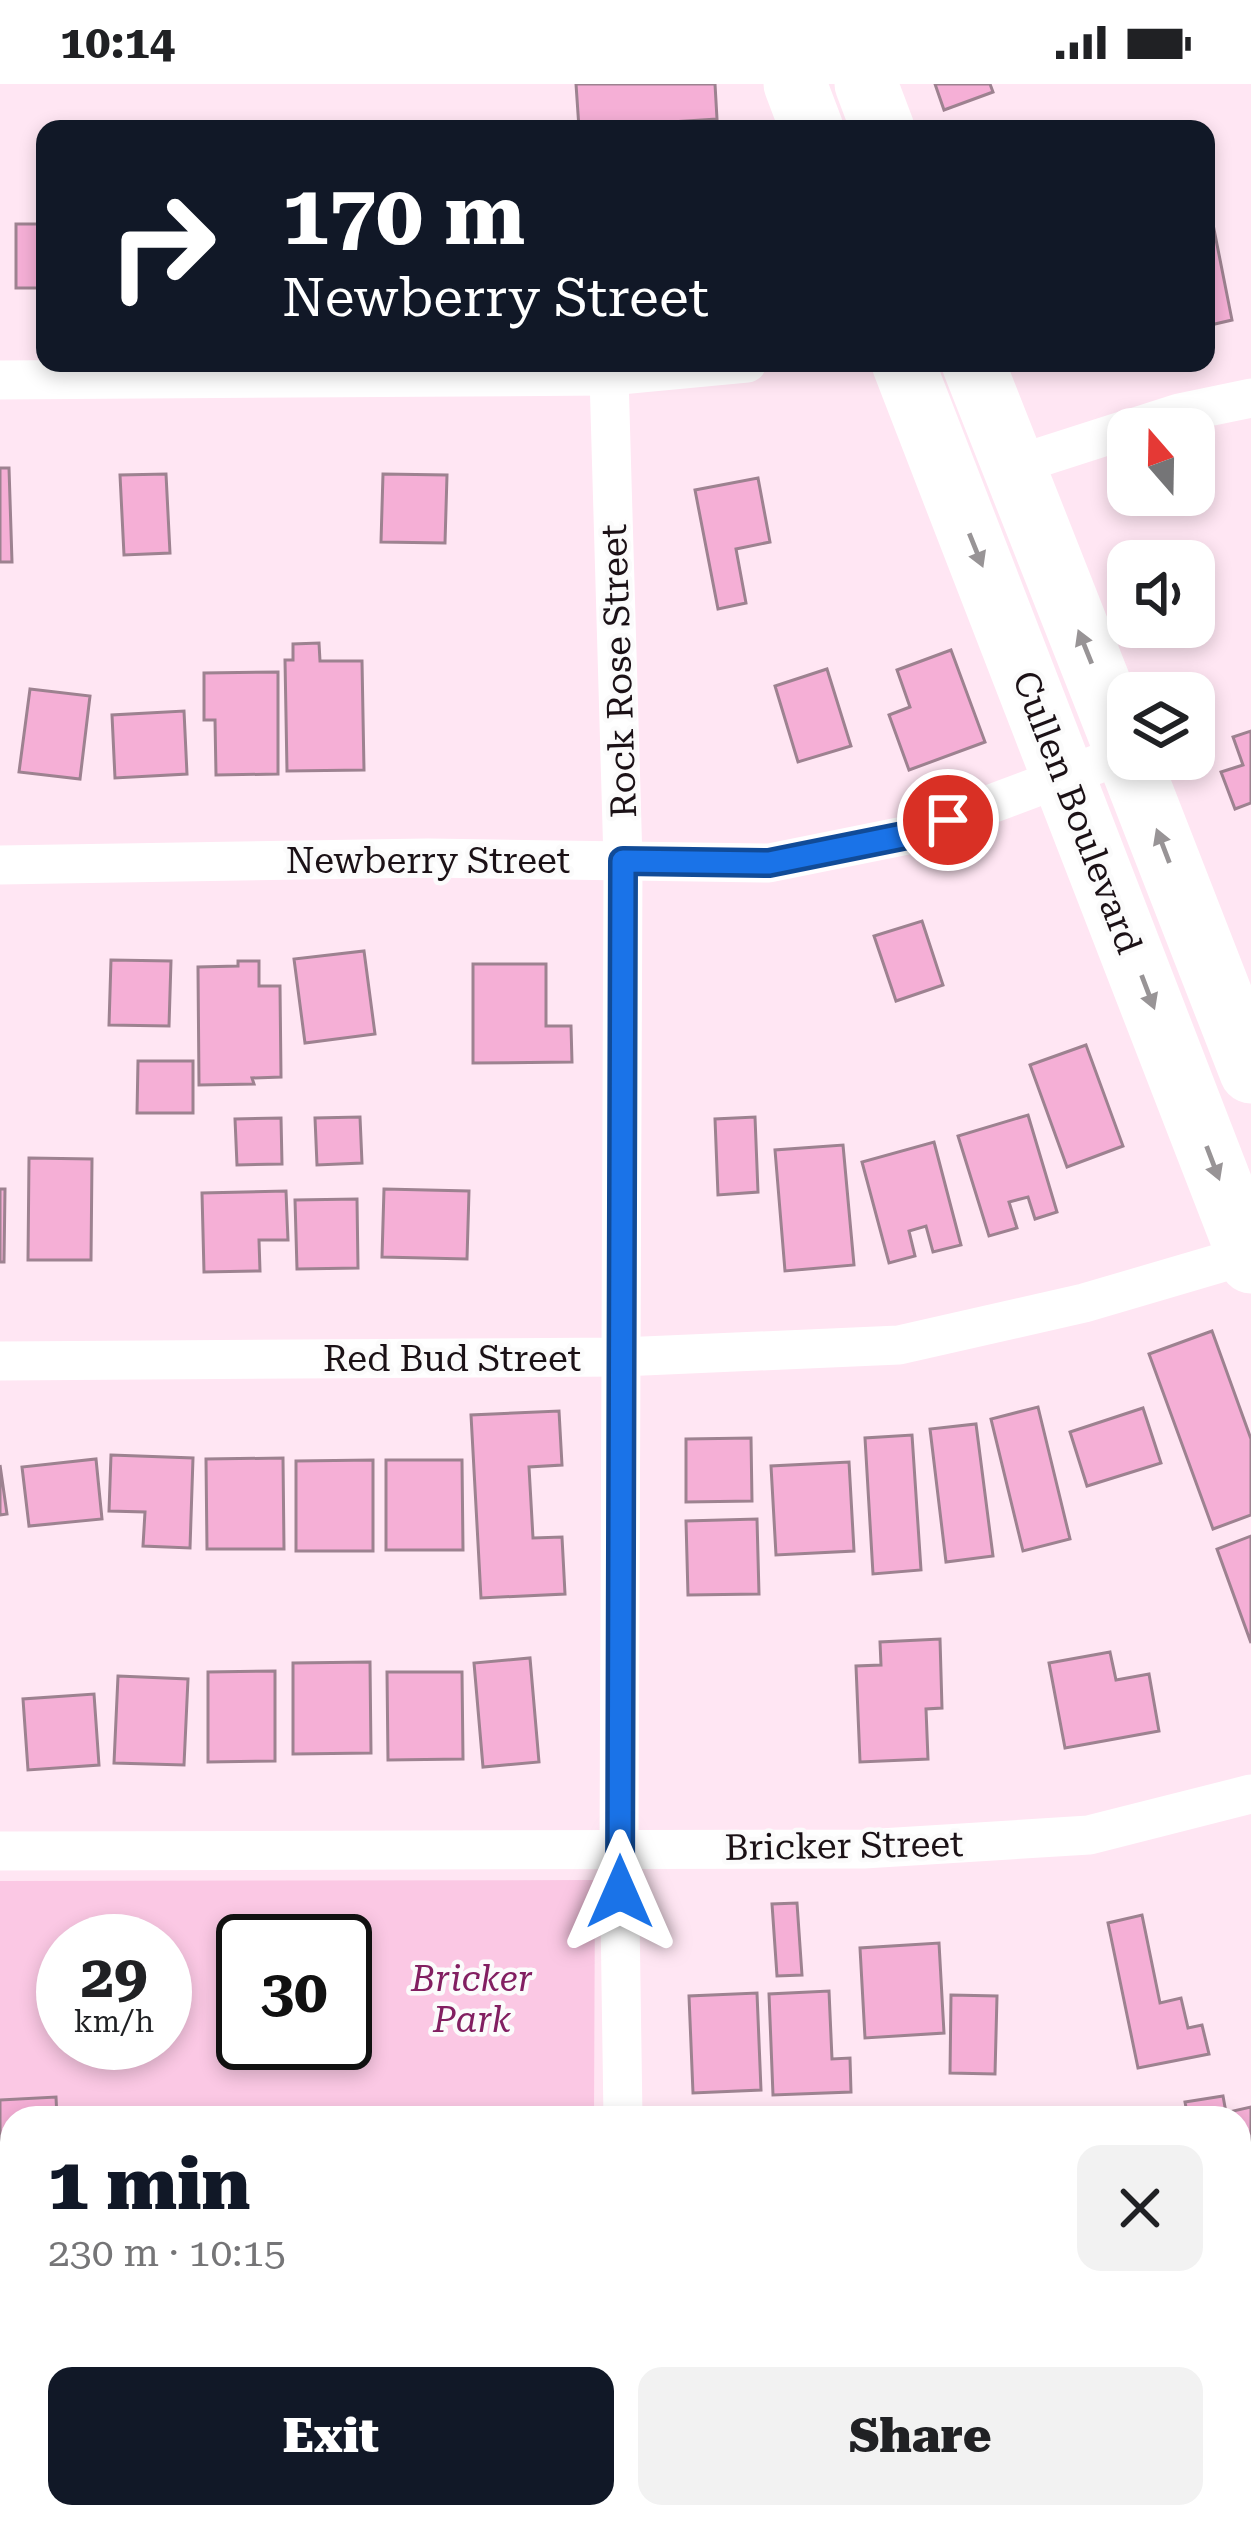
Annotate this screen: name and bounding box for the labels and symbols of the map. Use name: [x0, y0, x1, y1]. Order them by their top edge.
north arrow: [1107, 408, 1215, 516]
street label: Rock Rose Street: [593, 523, 645, 819]
one-way arrow: [967, 533, 986, 569]
one-way arrow: [1075, 629, 1094, 665]
street label: Cullen Boulevard: [1004, 665, 1150, 960]
pin: [897, 769, 999, 871]
one-way arrow: [1153, 828, 1172, 864]
street label: Newberry Street: [286, 840, 570, 882]
one-way arrow: [1140, 974, 1158, 1010]
one-way arrow: [1205, 1145, 1223, 1181]
street label: Red Bud Street: [323, 1338, 581, 1380]
street label: Bricker Street: [724, 1823, 964, 1869]
position arrow: [557, 1829, 683, 1955]
speed limit sign: 30: [216, 1914, 372, 2070]
park label: Bricker Park: [410, 1958, 533, 2041]

